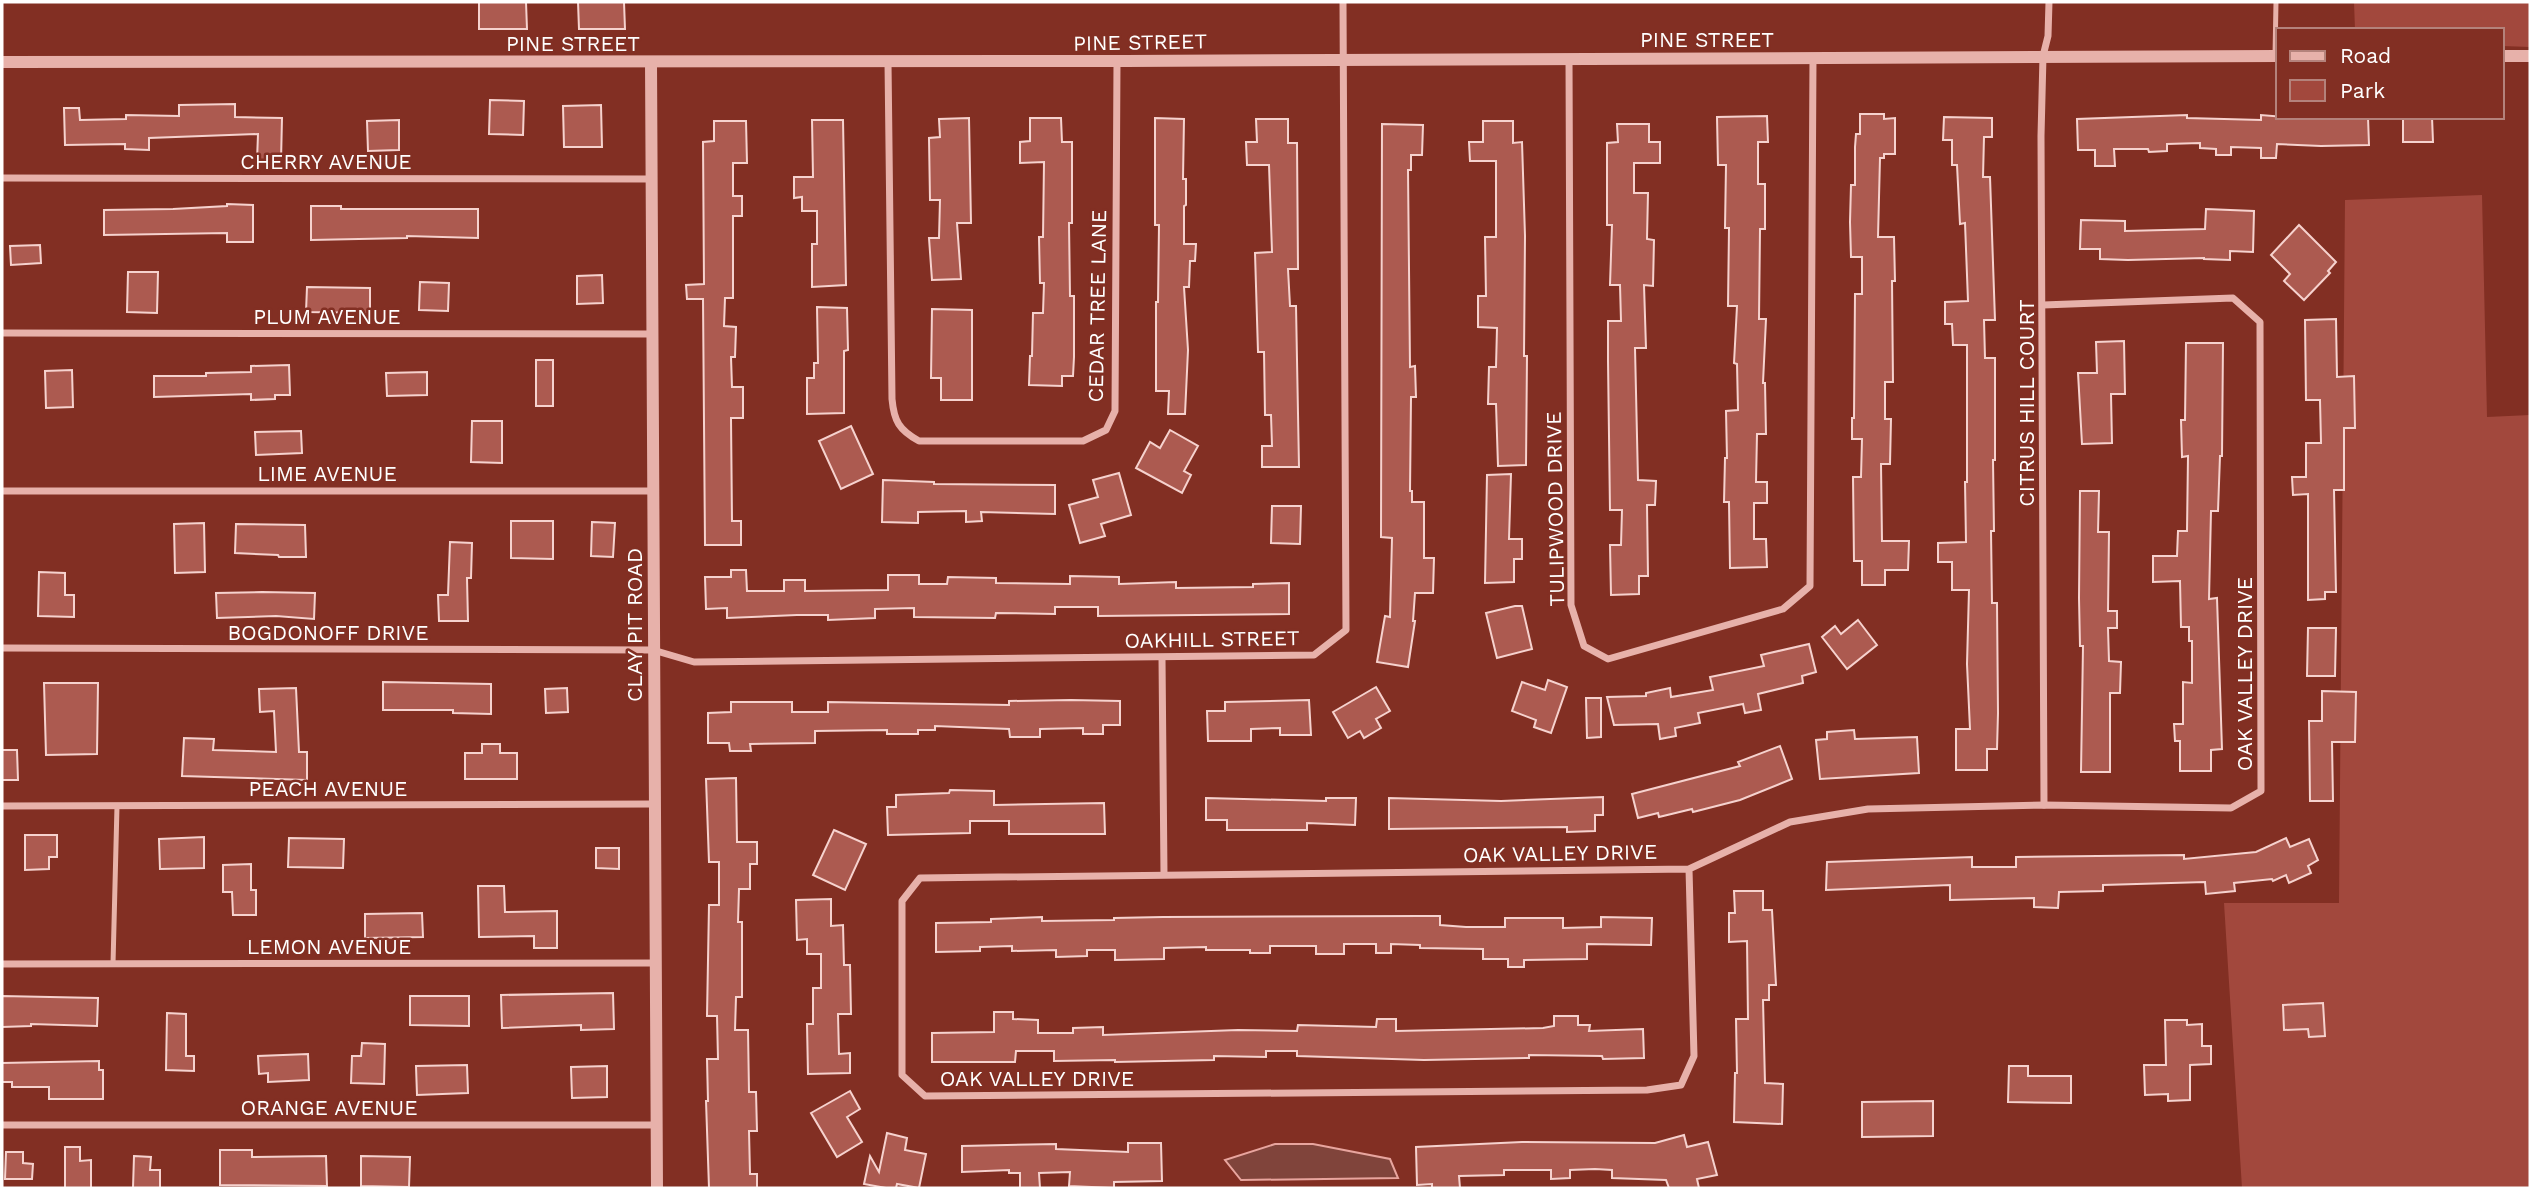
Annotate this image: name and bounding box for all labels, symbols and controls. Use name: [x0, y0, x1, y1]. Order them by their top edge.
street label: PINE STREET: [1640, 27, 1774, 52]
street label: PINE STREET: [1073, 28, 1207, 56]
legend: [2276, 28, 2504, 119]
street label: PINE STREET: [506, 31, 640, 56]
text: Road: [2340, 43, 2391, 68]
text: Park: [2340, 78, 2385, 103]
street label: CHERRY AVENUE: [240, 149, 412, 174]
street label: CEDAR TREE LANE: [1083, 209, 1111, 403]
street label: CITRUS HILL COURT: [2014, 299, 2039, 507]
street label: PLUM AVENUE: [253, 304, 401, 329]
street label: TULIPWOOD DRIVE: [1541, 411, 1569, 607]
street label: LIME AVENUE: [257, 461, 397, 486]
street label: CLAY PIT ROAD: [622, 548, 647, 702]
street label: OAK VALLEY DRIVE: [2232, 577, 2257, 771]
street label: BOGDONOFF DRIVE: [227, 620, 429, 645]
street label: OAKHILL STREET: [1124, 625, 1300, 653]
street label: PEACH AVENUE: [248, 776, 408, 801]
street label: OAK VALLEY DRIVE: [1463, 839, 1657, 867]
street label: LEMON AVENUE: [247, 934, 411, 959]
street label: OAK VALLEY DRIVE: [940, 1066, 1134, 1091]
street label: ORANGE AVENUE: [240, 1095, 418, 1120]

